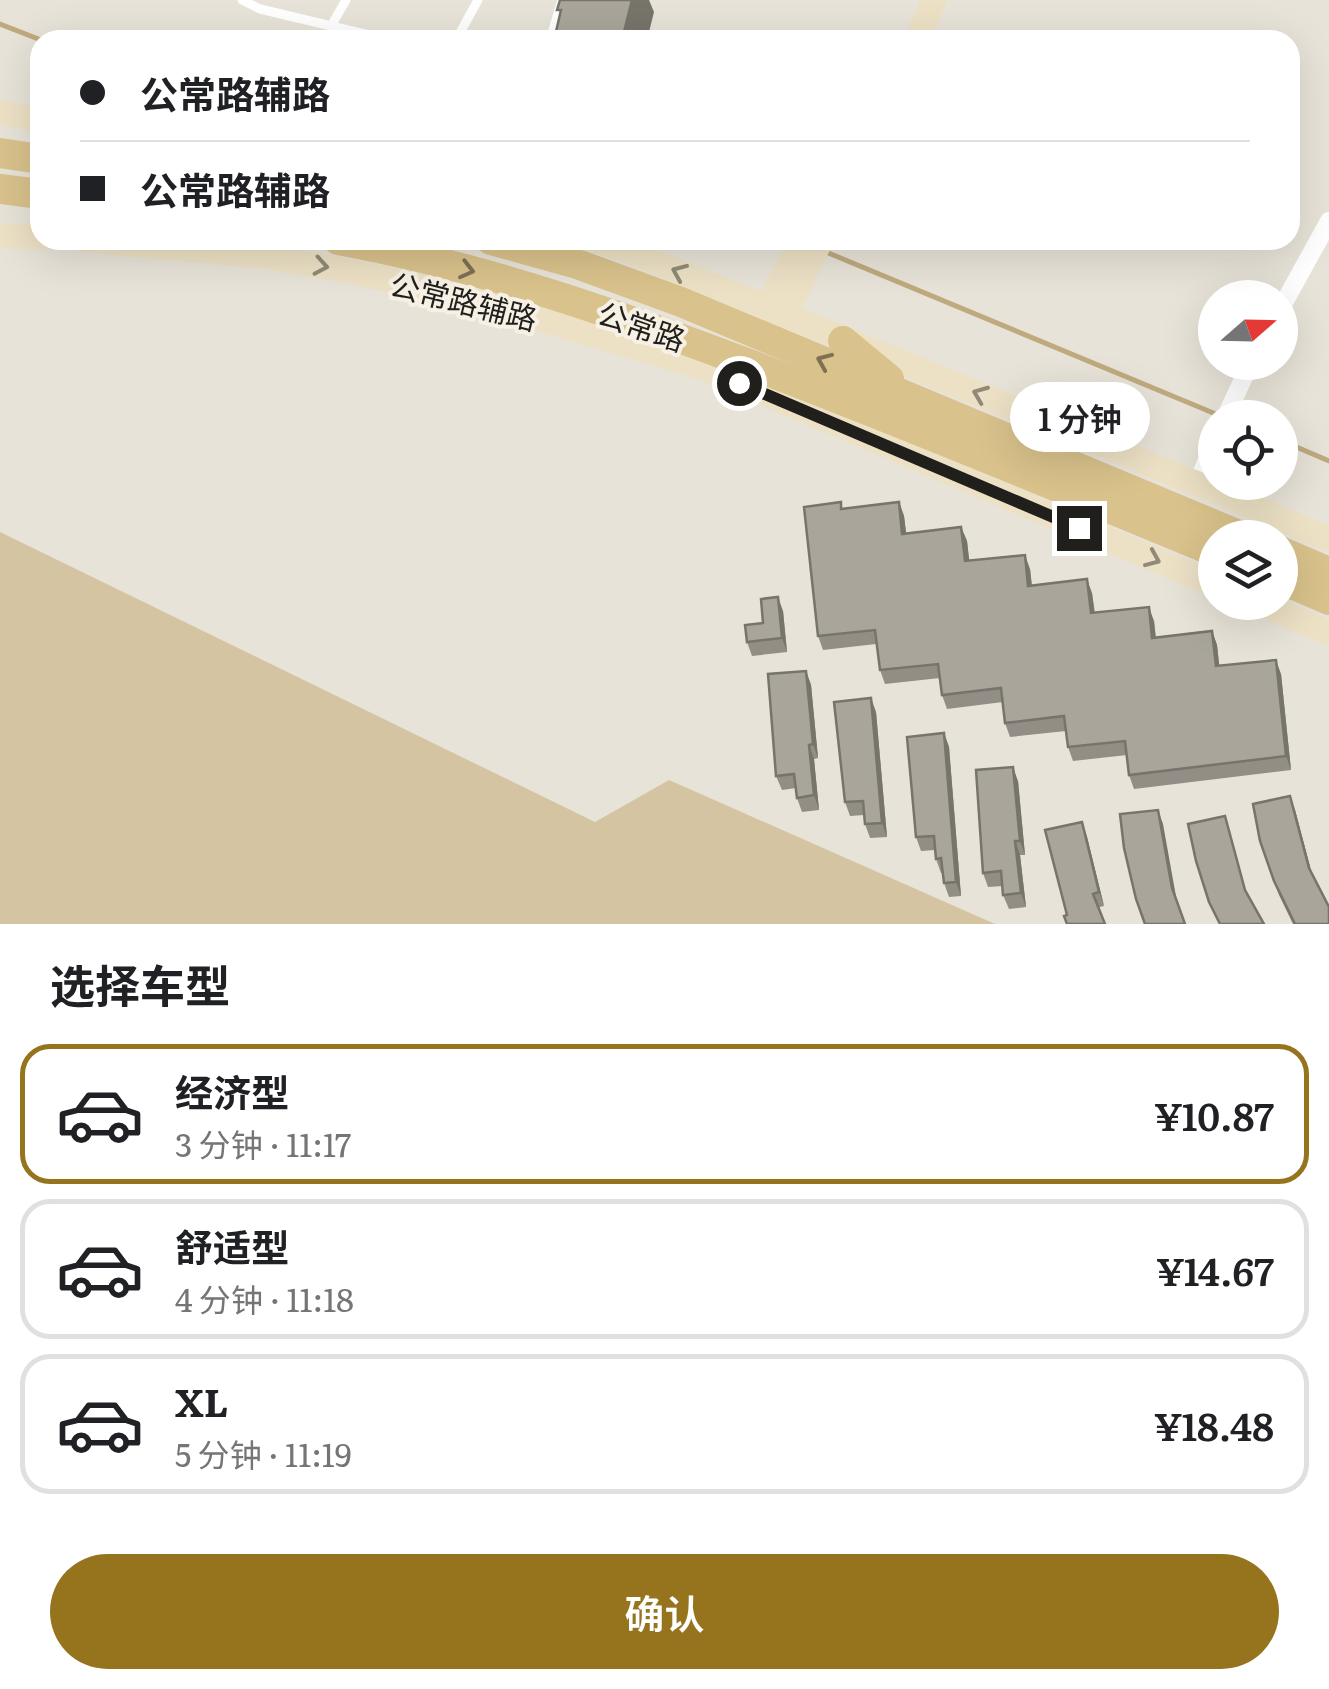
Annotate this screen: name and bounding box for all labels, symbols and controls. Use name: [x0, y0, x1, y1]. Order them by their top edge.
text: 公常路辅路: [140, 64, 330, 121]
text: 公常路辅路: [140, 160, 330, 217]
one-way arrow: [313, 255, 329, 276]
one-way arrow: [458, 259, 475, 280]
street label: 公常路辅路: [386, 261, 542, 339]
one-way arrow: [671, 264, 689, 284]
north arrow: [1198, 280, 1298, 380]
map controls: [1198, 280, 1298, 620]
street label: 公常路: [592, 290, 692, 360]
one-way arrow: [817, 353, 834, 373]
route start: [717, 361, 762, 406]
callout: 1 分钟: [1009, 383, 1149, 453]
one-way arrow: [973, 386, 991, 406]
text: 1 分钟: [1038, 393, 1122, 441]
button: locate: [1198, 400, 1298, 500]
route end: [1057, 506, 1102, 551]
button: layers: [1198, 520, 1298, 620]
one-way arrow: [1143, 548, 1161, 568]
text: 选择车型: [50, 950, 230, 1017]
text: 经济型: [175, 1062, 289, 1119]
icon: car: [55, 1069, 145, 1159]
text: ¥10.87: [1154, 1086, 1274, 1143]
text: 3 分钟 · 11:17: [175, 1119, 351, 1167]
text: 舒适型: [175, 1217, 289, 1274]
icon: car: [55, 1224, 145, 1314]
text: ¥14.67: [1156, 1241, 1274, 1298]
text: 4 分钟 · 11:18: [175, 1274, 354, 1322]
text: XL: [175, 1372, 228, 1429]
icon: car: [55, 1379, 145, 1469]
text: ¥18.48: [1154, 1396, 1274, 1453]
text: 5 分钟 · 11:19: [175, 1429, 352, 1477]
button: 确认: [50, 1554, 1279, 1669]

